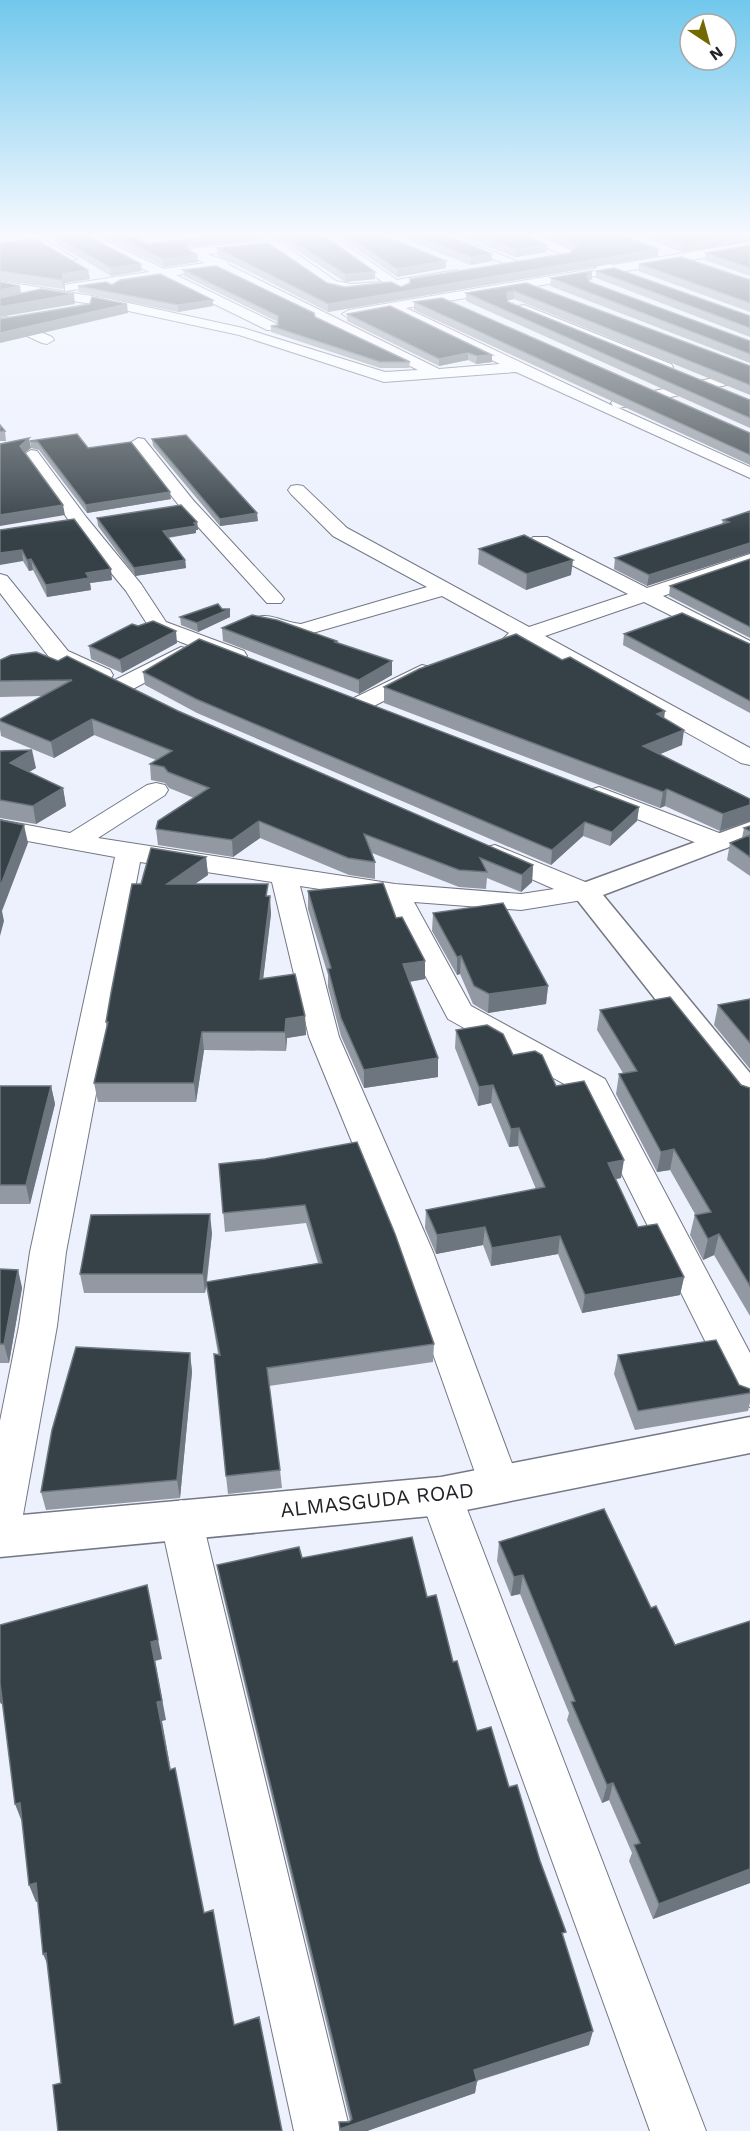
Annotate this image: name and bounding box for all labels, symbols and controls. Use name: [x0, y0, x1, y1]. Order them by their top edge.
north arrow: [678, 12, 738, 72]
text: N: [706, 43, 727, 65]
street label: ALMASGUDA ROAD: [279, 1477, 475, 1522]

